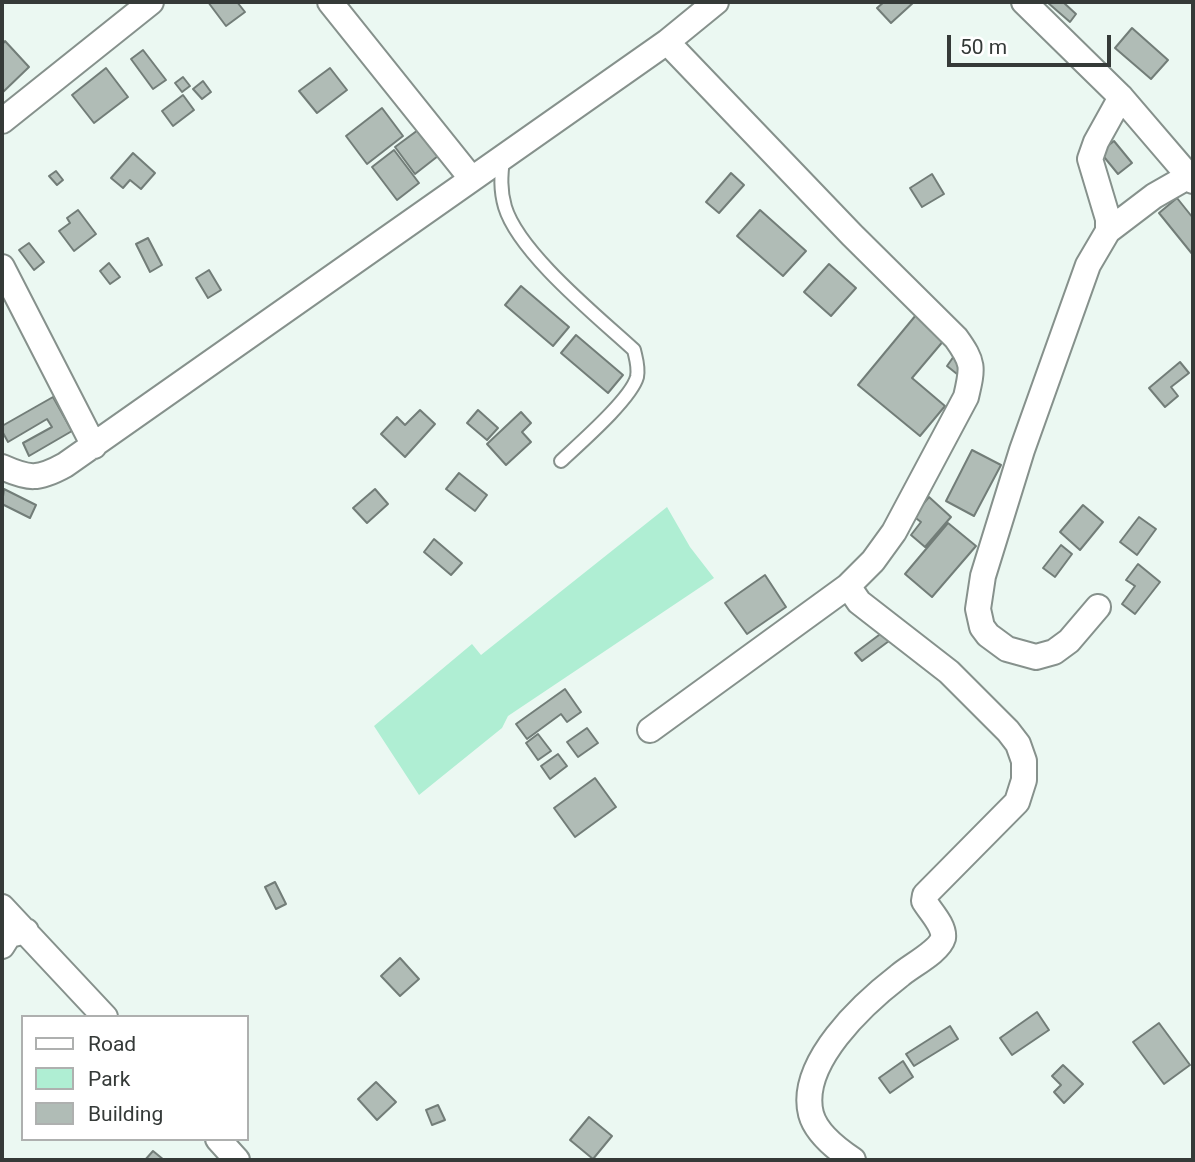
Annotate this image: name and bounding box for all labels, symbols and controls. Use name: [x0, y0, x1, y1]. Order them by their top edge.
scale bar: [950, 21, 1114, 65]
text: 50 m: [960, 35, 1007, 59]
legend: [21, 1015, 248, 1141]
text: Road: [88, 1032, 136, 1056]
text: Park: [88, 1067, 130, 1091]
text: Building: [88, 1102, 163, 1126]

